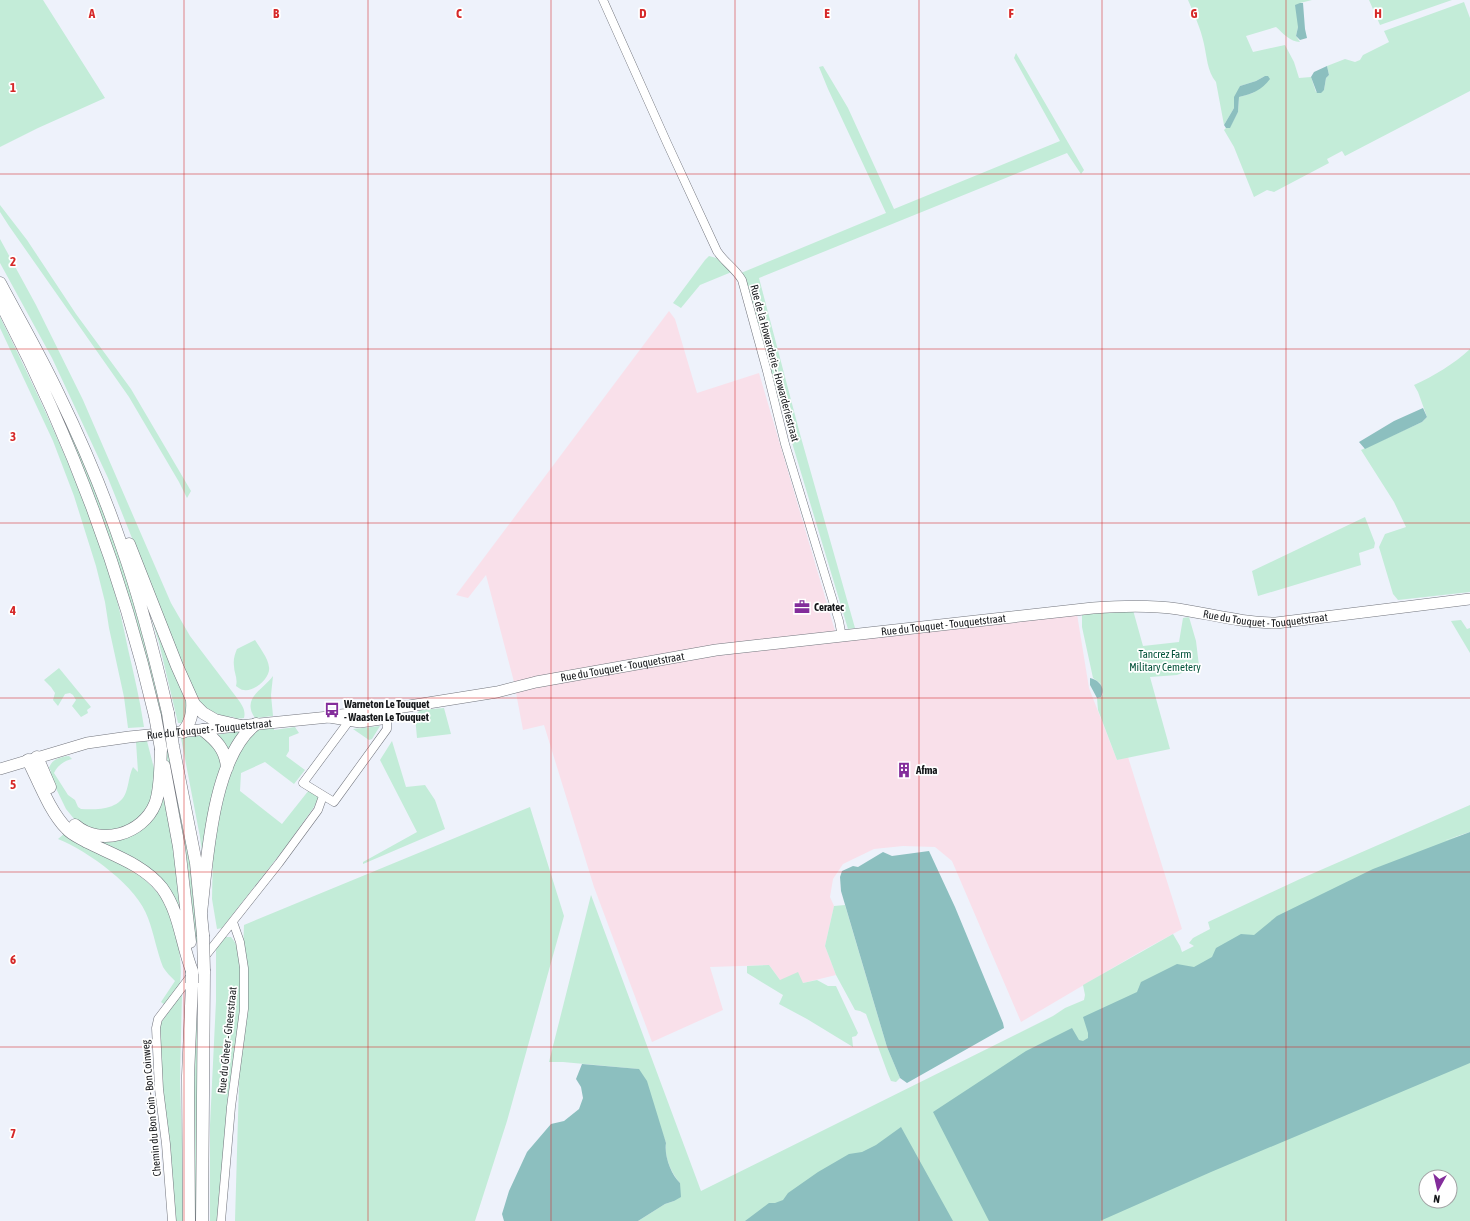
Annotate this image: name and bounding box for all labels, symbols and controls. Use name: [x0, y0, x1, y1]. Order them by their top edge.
text: A: [88, 6, 96, 21]
text: B: [273, 6, 280, 21]
text: C: [456, 6, 462, 21]
text: D: [639, 6, 647, 21]
text: E: [824, 6, 830, 21]
text: F: [1008, 6, 1014, 21]
text: G: [1191, 6, 1198, 21]
text: H: [1374, 6, 1382, 21]
text: 1: [10, 80, 16, 95]
text: 2: [10, 254, 16, 269]
street label: Rue de la Howarderie - Howarderiestraat: [748, 283, 802, 443]
text: 3: [10, 429, 16, 444]
office icon: Ceratec: [793, 598, 811, 616]
place label: Ceratec: [814, 601, 845, 613]
text: 4: [9, 603, 16, 618]
street label: Rue du Touquet - Touquetstraat: [1202, 608, 1328, 629]
street label: Rue du Touquet - Touquetstraat: [880, 612, 1006, 638]
park label: Tancrez Farm Military Cemetery: [1129, 648, 1201, 673]
street label: Rue du Touquet - Touquetstraat: [559, 650, 685, 684]
place label: Warneton Le Touquet - Waasten Le Touquet: [343, 698, 430, 723]
bus stop icon: Warneton Le Touquet - Waasten Le Touquet: [323, 701, 341, 719]
street label: Rue du Touquet - Touquetstraat: [146, 717, 272, 741]
building icon: Afma: [895, 761, 913, 779]
place label: Afma: [915, 764, 937, 776]
text: 5: [10, 777, 16, 792]
text: 6: [10, 952, 16, 967]
street label: Rue du Gheer - Gheerstraat: [215, 986, 239, 1094]
street label: Chemin du Bon Coin - Bon Coinweg: [139, 1039, 163, 1177]
text: 7: [10, 1126, 16, 1141]
north arrow: [1418, 1169, 1458, 1209]
text: N: [1433, 1193, 1441, 1205]

